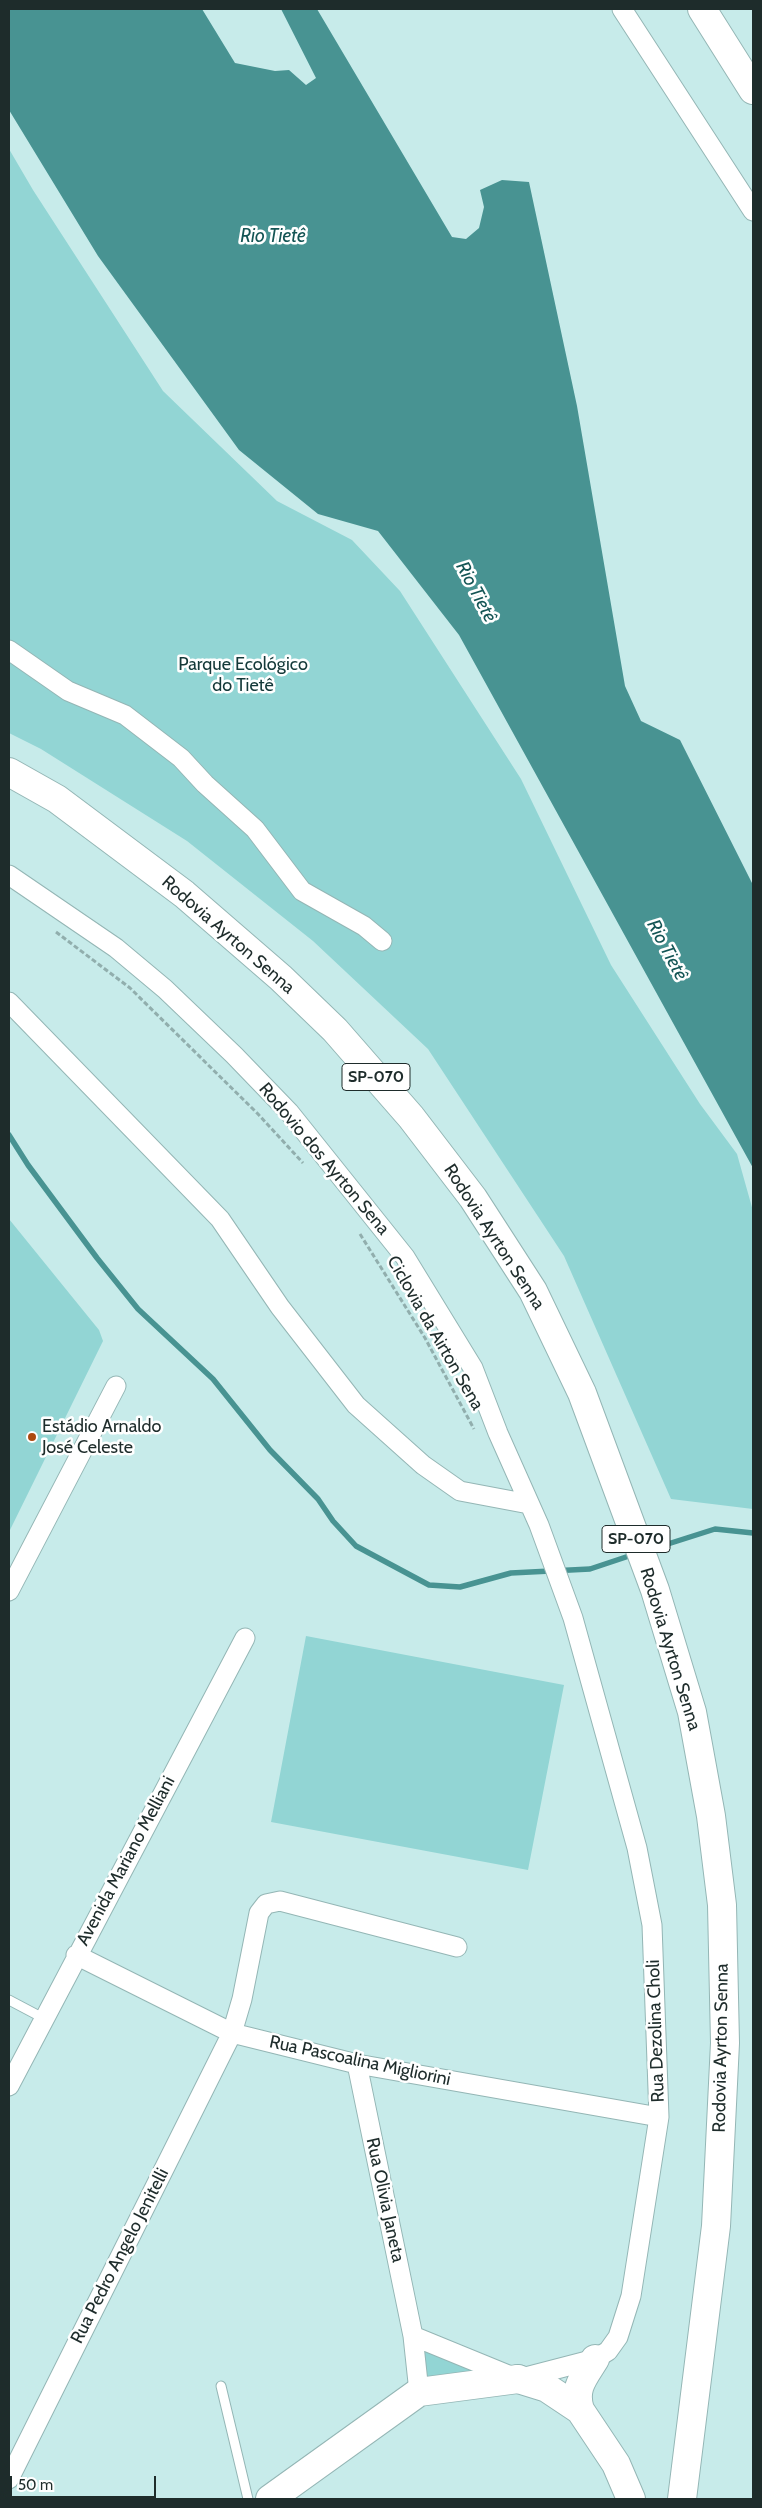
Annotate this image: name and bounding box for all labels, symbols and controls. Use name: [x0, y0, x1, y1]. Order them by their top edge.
water label: Rio Tietê: [240, 225, 306, 247]
water label: Rio Tietê: [451, 558, 501, 626]
park label: Parque Ecológico do Tietê: [178, 654, 308, 696]
street label: Rodovia Ayrton Senna: [157, 871, 299, 999]
water label: Rio Tietê: [642, 916, 692, 984]
road number: SP-070: [342, 1064, 410, 1090]
street label: Rodovio dos Ayrton Sena: [254, 1079, 394, 1239]
street label: Rodovia Ayrton Senna: [439, 1160, 549, 1314]
street label: Ciclovia da Airton Sena: [382, 1252, 488, 1414]
place label: Estádio Arnaldo José Celeste: [42, 1416, 161, 1458]
marker: Estádio Arnaldo José Celeste: [26, 1431, 38, 1443]
road number: SP-070: [602, 1526, 670, 1552]
street label: Rodovia Ayrton Senna: [635, 1565, 705, 1733]
street label: Avenida Mariano Melliani: [72, 1773, 180, 1949]
street label: Rua Dezolina Choli: [643, 1959, 669, 2103]
street label: Rodovia Ayrton Senna: [709, 1963, 733, 2133]
street label: Rua Pascoalina Migliorini: [267, 2031, 453, 2091]
street label: Rua Olivia Janeta: [361, 2136, 409, 2264]
street label: Rua Pedro Angelo Jenitelli: [66, 2165, 174, 2347]
scale bar: [12, 2466, 159, 2498]
text: 50 m: [18, 2476, 53, 2494]

